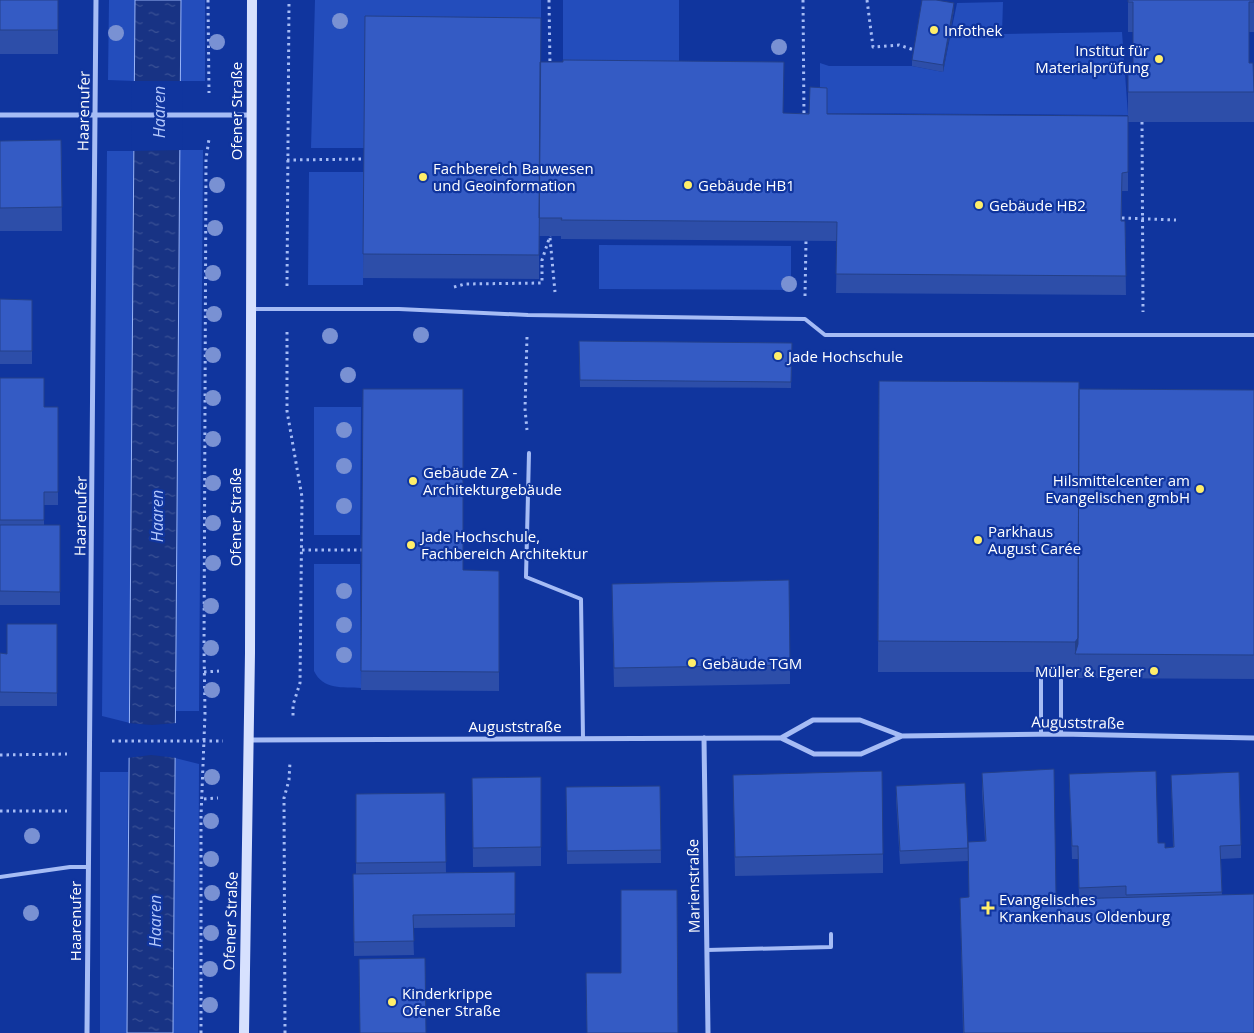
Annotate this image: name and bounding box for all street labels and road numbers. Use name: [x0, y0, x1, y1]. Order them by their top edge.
street label: Ofener Straße: [226, 62, 246, 160]
street label: Haarenufer: [72, 71, 94, 151]
street label: Ofener Straße: [225, 468, 245, 566]
street label: Haarenufer: [69, 476, 91, 556]
street label: Auguststraße: [1031, 711, 1125, 733]
street label: Auguststraße: [468, 716, 562, 736]
street label: Marienstraße: [682, 839, 704, 933]
street label: Ofener Straße: [218, 871, 242, 971]
street label: Haarenufer: [65, 881, 85, 961]

